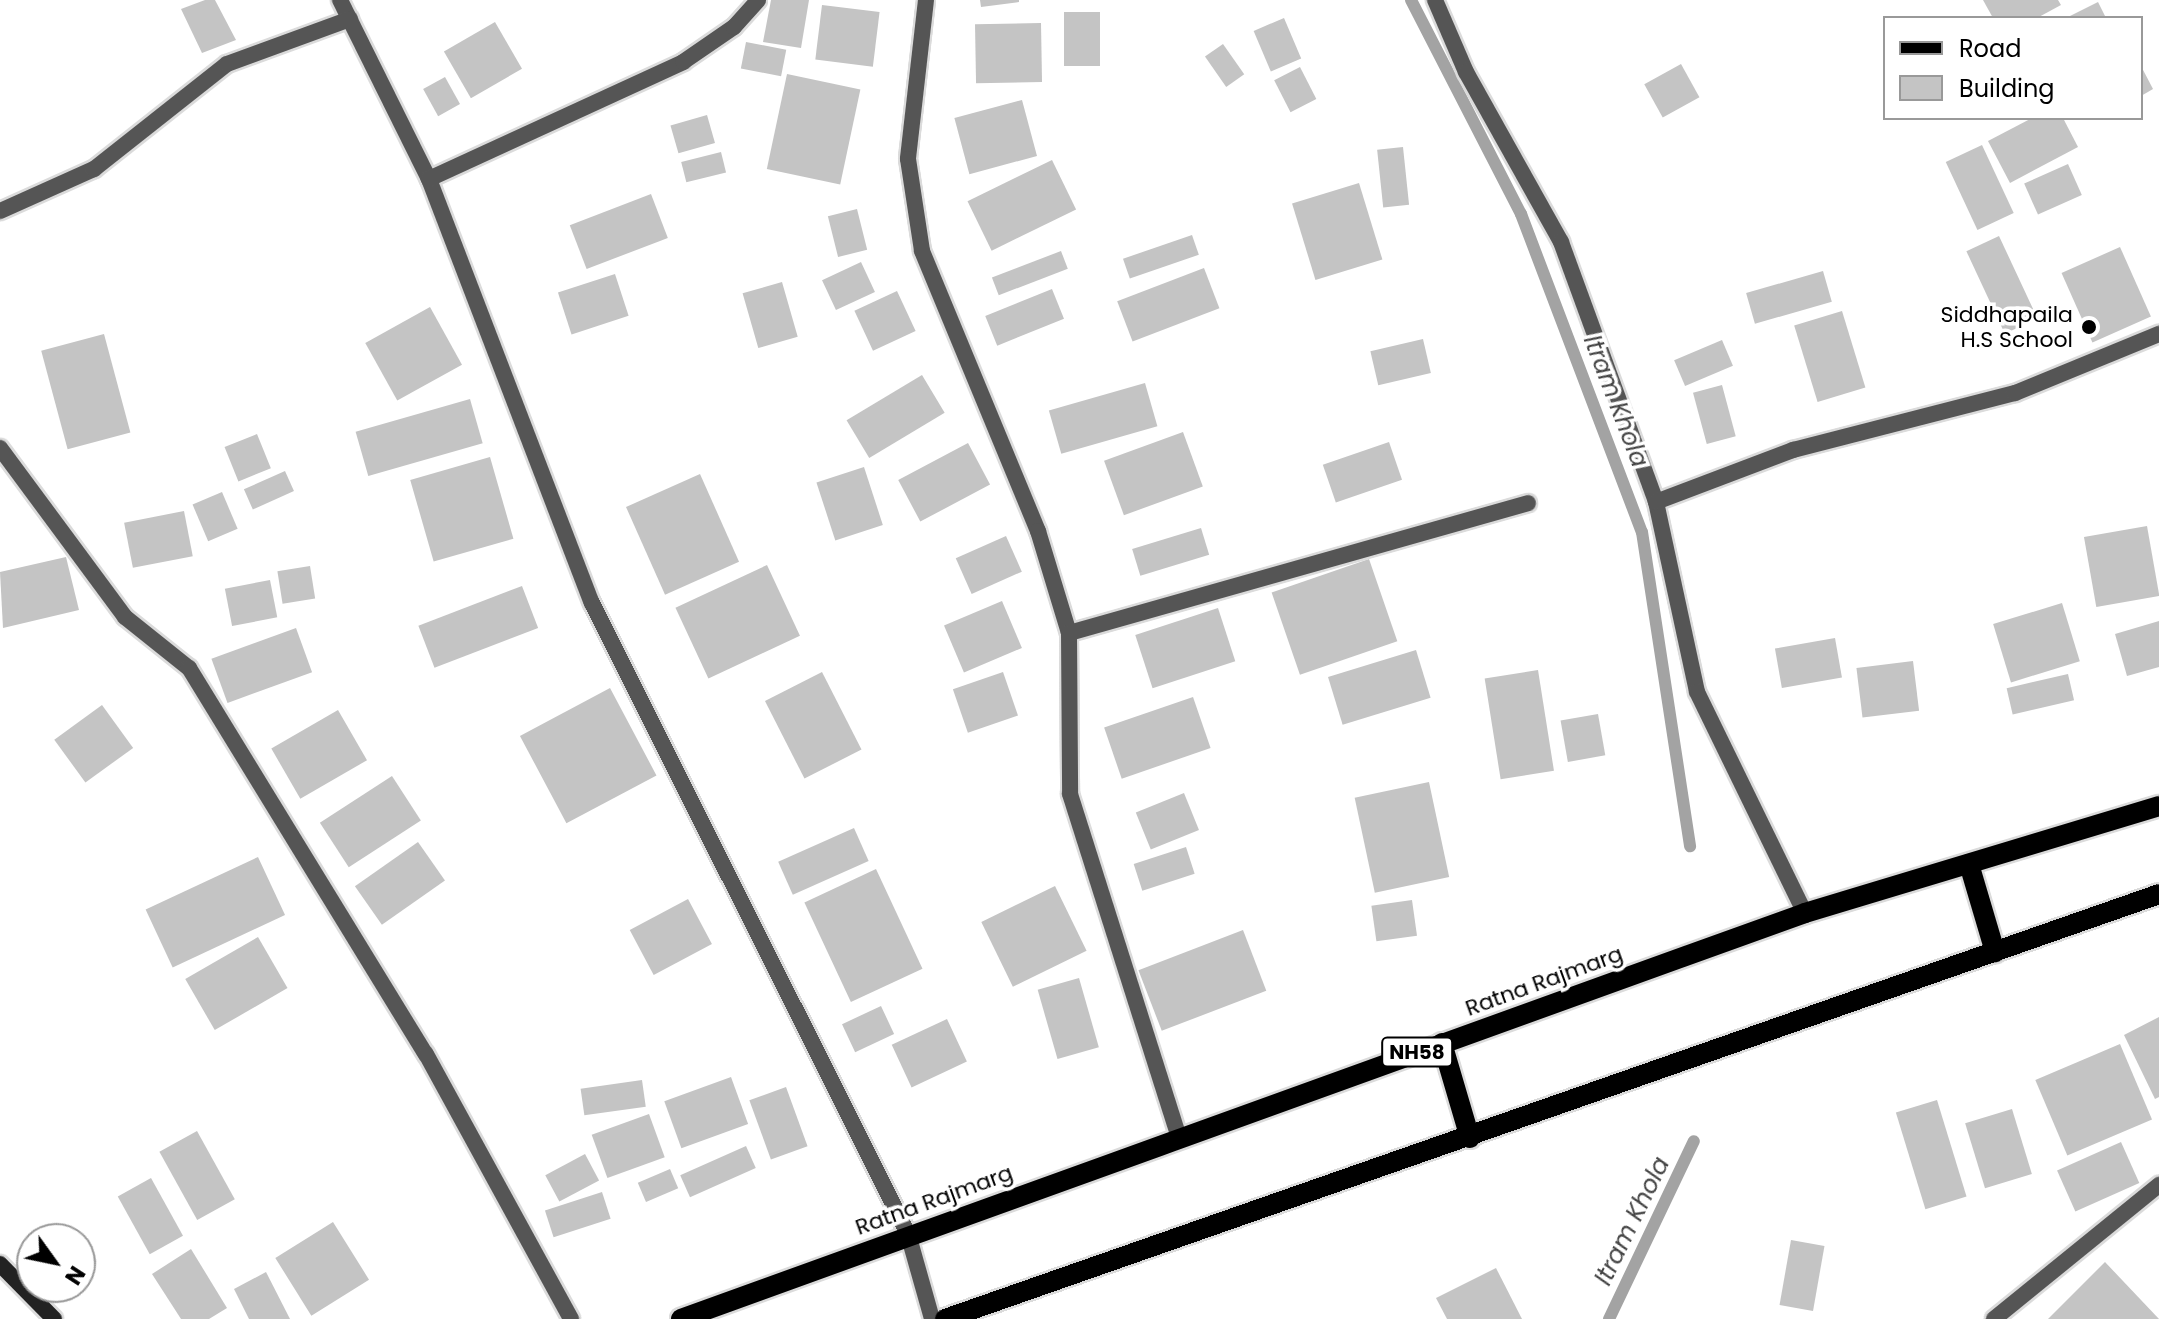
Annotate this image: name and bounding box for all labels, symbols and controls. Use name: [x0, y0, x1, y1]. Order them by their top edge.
legend: [1883, 16, 2143, 120]
text: Road: [1959, 32, 2021, 65]
text: Building: [1959, 72, 2055, 105]
place label: Siddhapaila H.S School: [1941, 301, 2073, 352]
marker: Siddhapaila H.S School: [2080, 318, 2098, 336]
water label: Itram Khola: [1578, 331, 1654, 471]
street label: Ratna Rajmarg: [1462, 940, 1626, 1022]
road number: NH58: [1381, 1036, 1453, 1068]
water label: Itram Khola: [1589, 1152, 1675, 1290]
street label: Ratna Rajmarg: [852, 1159, 1016, 1241]
north arrow: [16, 1223, 96, 1303]
text: N: [57, 1260, 92, 1291]

